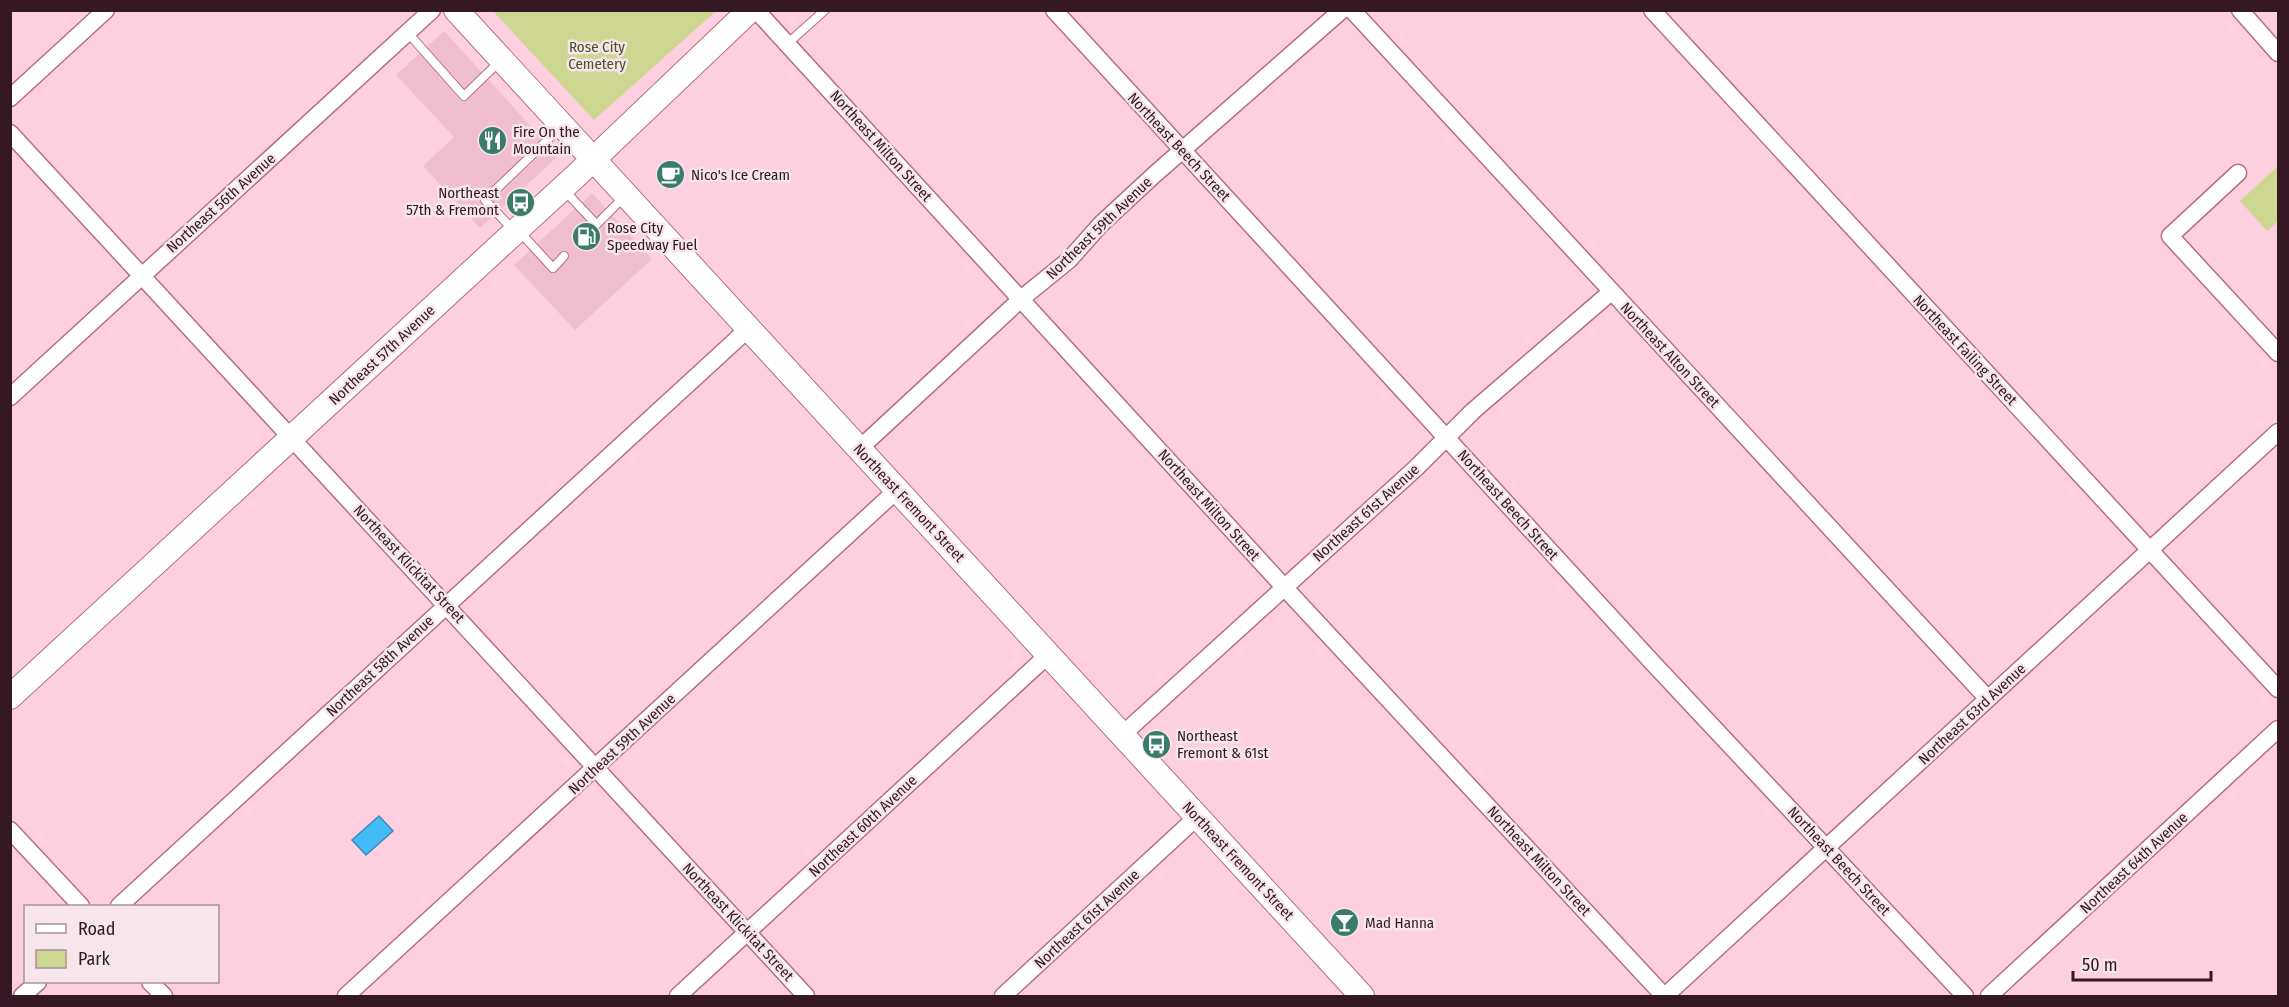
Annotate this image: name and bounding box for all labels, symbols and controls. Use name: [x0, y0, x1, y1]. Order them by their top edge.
park label: Rose City Cemetery: [568, 38, 626, 73]
street label: Northeast Milton Street: [826, 87, 936, 205]
street label: Northeast Beech Street: [1124, 89, 1234, 205]
place label: Fire On the Mountain: [513, 123, 580, 158]
restaurant icon: Fire On the Mountain: [476, 125, 508, 157]
street label: Northeast 56th Avenue: [163, 149, 279, 257]
cafe icon: Nico's Ice Cream: [654, 159, 686, 191]
place label: Nico's Ice Cream: [691, 166, 790, 184]
street label: Northeast 59th Avenue: [1042, 173, 1156, 283]
place label: Northeast 57th & Fremont: [406, 184, 499, 219]
bus stop icon: Northeast 57th & Fremont: [504, 186, 536, 218]
place label: Rose City Speedway Fuel: [607, 219, 698, 254]
fuel station icon: Rose City Speedway Fuel: [570, 221, 602, 253]
street label: Northeast Failing Street: [1909, 291, 2021, 409]
street label: Northeast Alton Street: [1617, 299, 1723, 411]
street label: Northeast 57th Avenue: [325, 301, 439, 409]
street label: Northeast Fremont Street: [849, 440, 969, 566]
street label: Northeast Milton Street: [1154, 446, 1264, 564]
street label: Northeast Beech Street: [1454, 446, 1562, 564]
street label: Northeast 61st Avenue: [1309, 461, 1423, 565]
street label: Northeast Klickitat Street: [350, 501, 468, 627]
street label: Northeast 58th Avenue: [323, 612, 437, 720]
street label: Northeast 63rd Avenue: [1915, 660, 2029, 768]
street label: Northeast 59th Avenue: [565, 690, 679, 798]
place label: Northeast Fremont & 61st: [1177, 727, 1269, 762]
bus stop icon: Northeast Fremont & 61st: [1140, 729, 1172, 761]
street label: Northeast 60th Avenue: [805, 771, 921, 881]
street label: Northeast Fremont Street: [1178, 798, 1298, 924]
street label: Northeast Milton Street: [1483, 802, 1595, 920]
street label: Northeast Beech Street: [1784, 803, 1894, 919]
street label: Northeast 64th Avenue: [2076, 809, 2192, 917]
street label: Northeast Klickitat Street: [679, 859, 797, 985]
street label: Northeast 61st Avenue: [1031, 866, 1143, 972]
legend: [24, 905, 219, 983]
bar icon: Mad Hanna: [1328, 907, 1360, 939]
place label: Mad Hanna: [1365, 914, 1434, 932]
text: Road: [78, 918, 115, 940]
scale bar: [2073, 944, 2211, 982]
text: Park: [78, 948, 111, 970]
text: 50 m: [2082, 954, 2118, 976]

